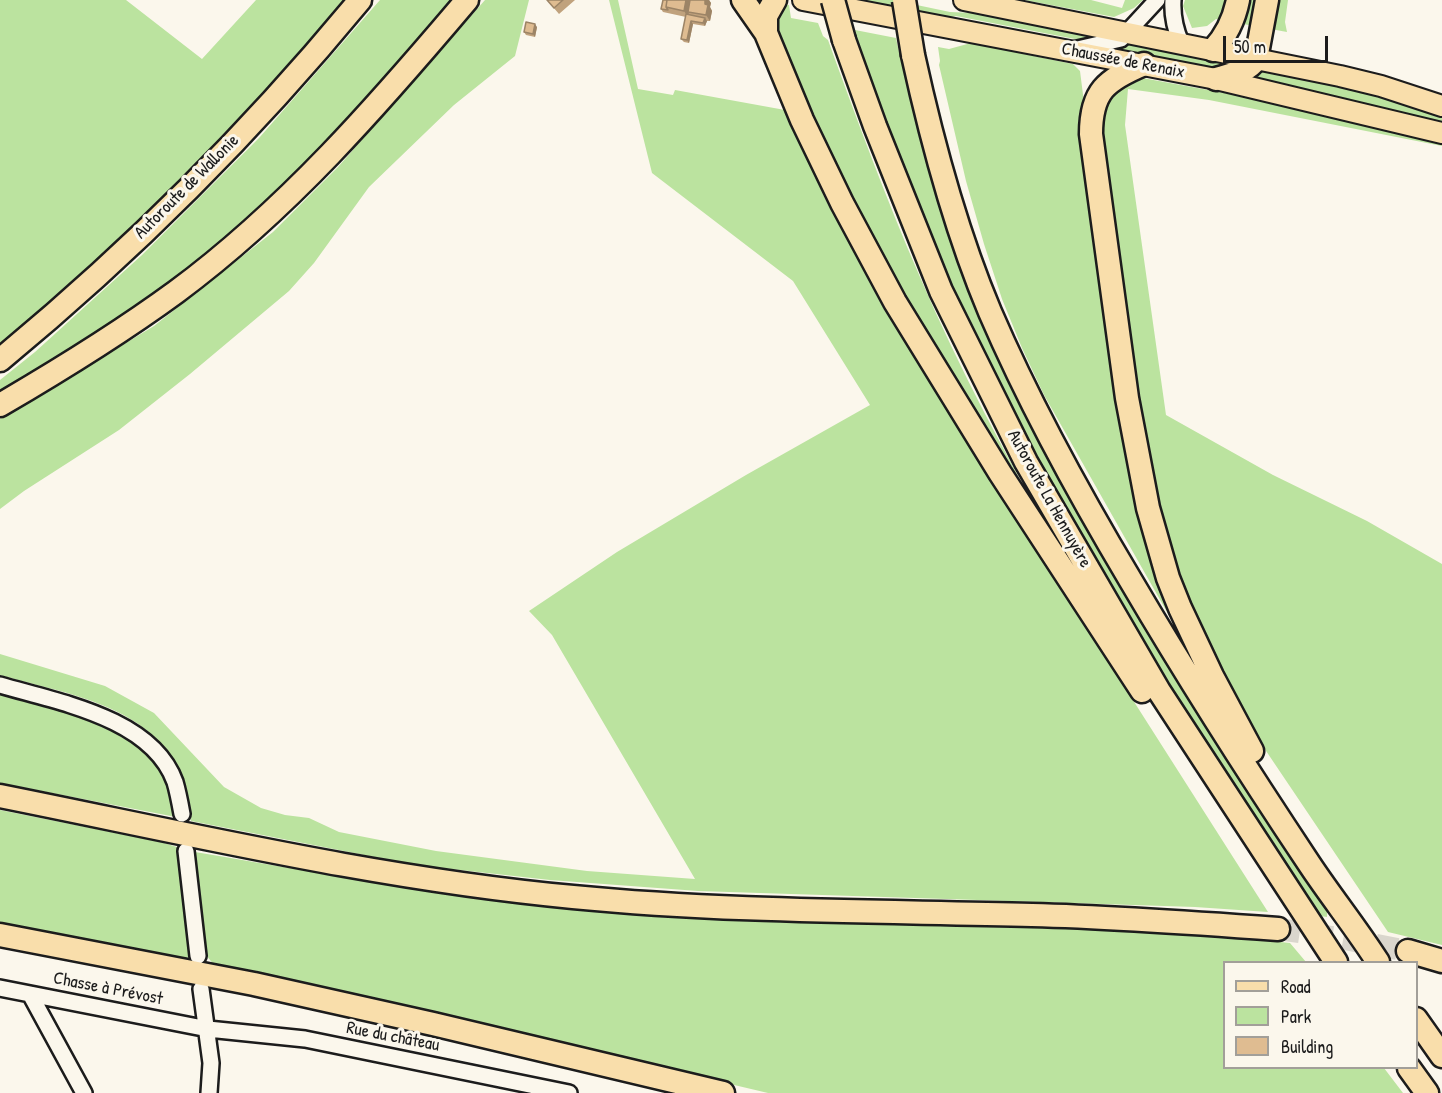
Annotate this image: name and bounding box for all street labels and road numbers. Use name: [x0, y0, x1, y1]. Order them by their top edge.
street label: Chaussée de Renaix: [1060, 38, 1186, 84]
street label: Autoroute de Wallonie: [130, 130, 244, 244]
street label: Autoroute La Hennuyère: [1002, 426, 1096, 572]
street label: Chasse à Prévost: [51, 968, 165, 1010]
street label: Rue du château: [345, 1017, 441, 1057]

